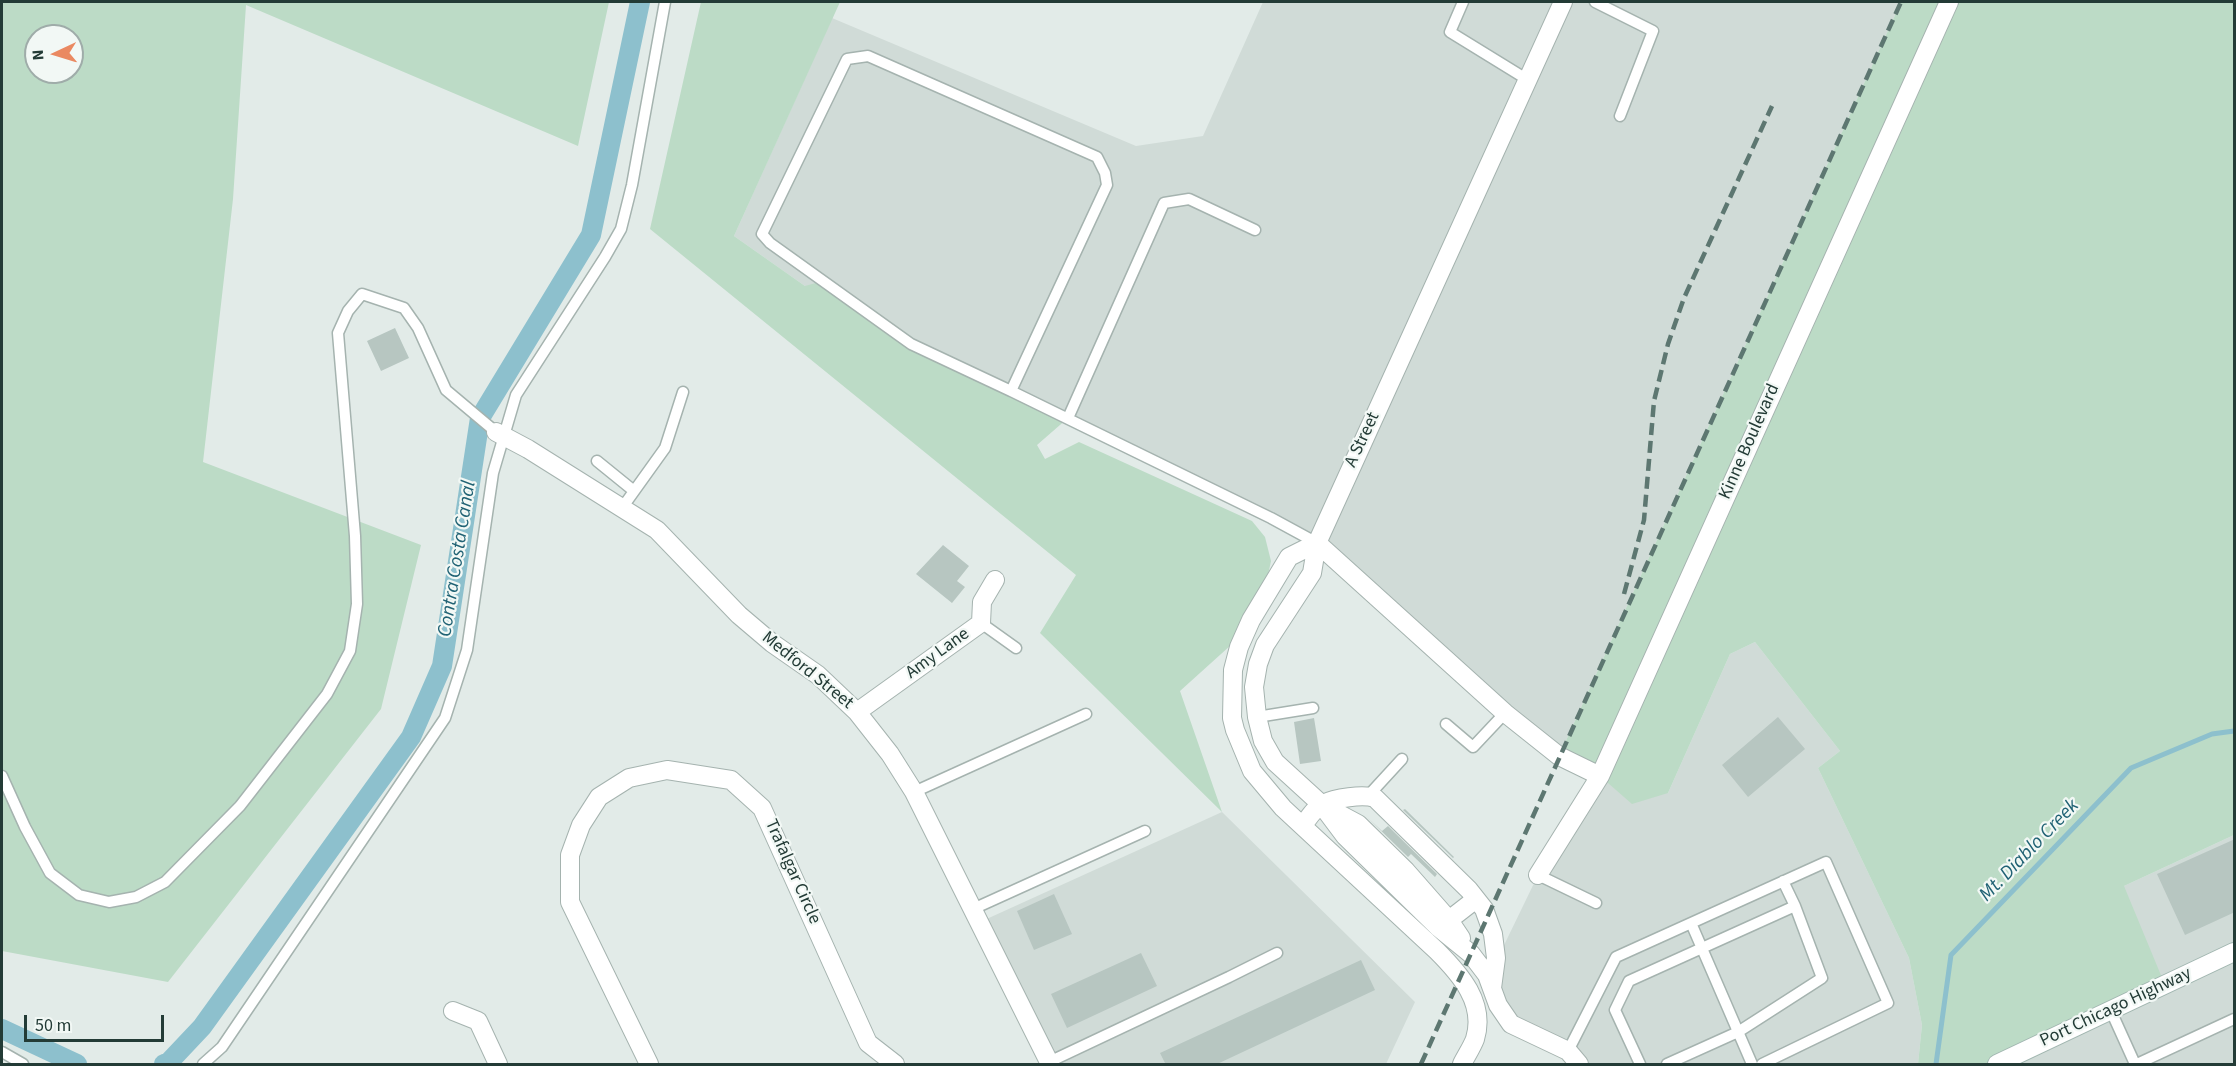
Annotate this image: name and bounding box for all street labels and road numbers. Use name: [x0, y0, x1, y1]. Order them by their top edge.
street label: Kinne Boulevard: [1715, 381, 1785, 503]
street label: A Street: [1341, 409, 1385, 471]
street label: Amy Lane: [902, 624, 974, 684]
street label: Medford Street: [757, 627, 857, 715]
street label: Trafalgar Circle: [759, 816, 825, 928]
street label: Port Chicago Highway: [2037, 963, 2195, 1053]

